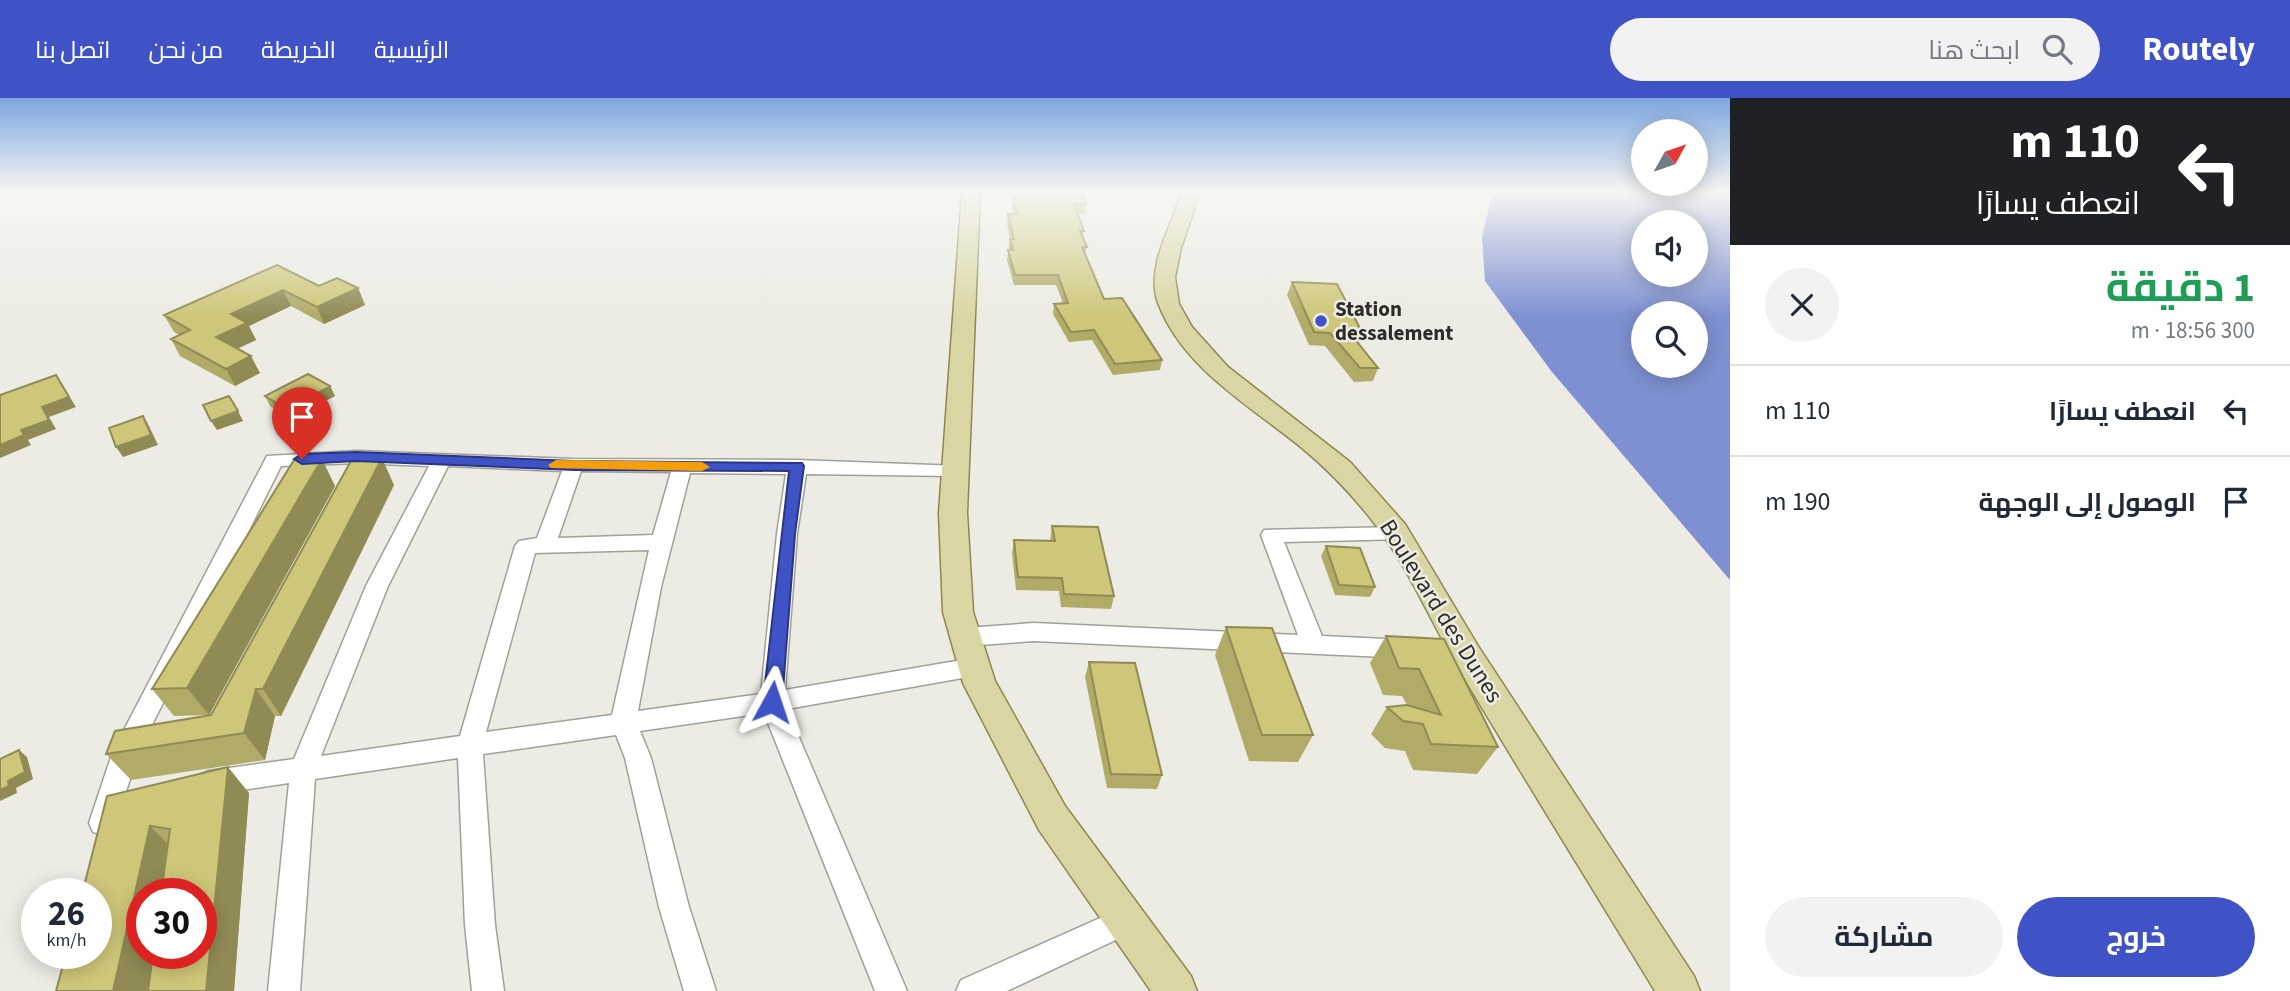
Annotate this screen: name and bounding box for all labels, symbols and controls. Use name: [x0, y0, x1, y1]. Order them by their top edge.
search box: [1610, 18, 2100, 81]
text: Routely: [2142, 26, 2255, 73]
icon: search: [2038, 30, 2076, 68]
text: ابحث هنا: [1928, 32, 2020, 69]
text: اتصل بنا: [35, 33, 110, 68]
text: من نحن: [148, 33, 223, 68]
text: الخريطة: [261, 33, 336, 68]
text: الرئيسية: [374, 33, 449, 68]
text: 110 m: [2011, 107, 2140, 177]
north arrow: [1631, 119, 1708, 196]
map controls: [1631, 119, 1708, 378]
icon: left: [2164, 126, 2255, 217]
text: انعطف يسارًا: [1976, 181, 2140, 227]
button: sound: [1631, 210, 1708, 287]
text: 1 دقيقة: [2106, 258, 2255, 318]
button: close: [1765, 268, 1839, 342]
place label: Station dessalement: [1335, 294, 1453, 348]
button: search: [1631, 301, 1708, 378]
marker: Station dessalement: [1313, 313, 1329, 329]
text: 300 m · 18:56: [2131, 314, 2255, 347]
pin: [272, 387, 332, 459]
text: 110 m: [1765, 392, 1831, 429]
icon: left: [2217, 392, 2255, 430]
text: انعطف يسارًا: [2049, 393, 2196, 430]
icon: arrive: [283, 398, 321, 436]
text: 190 m: [1765, 483, 1831, 520]
icon: arrive: [2217, 483, 2255, 521]
text: الوصول إلى الوجهة: [1978, 484, 2196, 521]
street label: Boulevard des Dunes: [1370, 513, 1512, 709]
position arrow: [735, 665, 809, 739]
speed limit sign: 30: [126, 878, 217, 969]
text: 26: [48, 889, 85, 939]
button: مشاركة: [1765, 897, 2003, 977]
button: خروج: [2017, 897, 2255, 977]
text: km/h: [47, 928, 86, 953]

